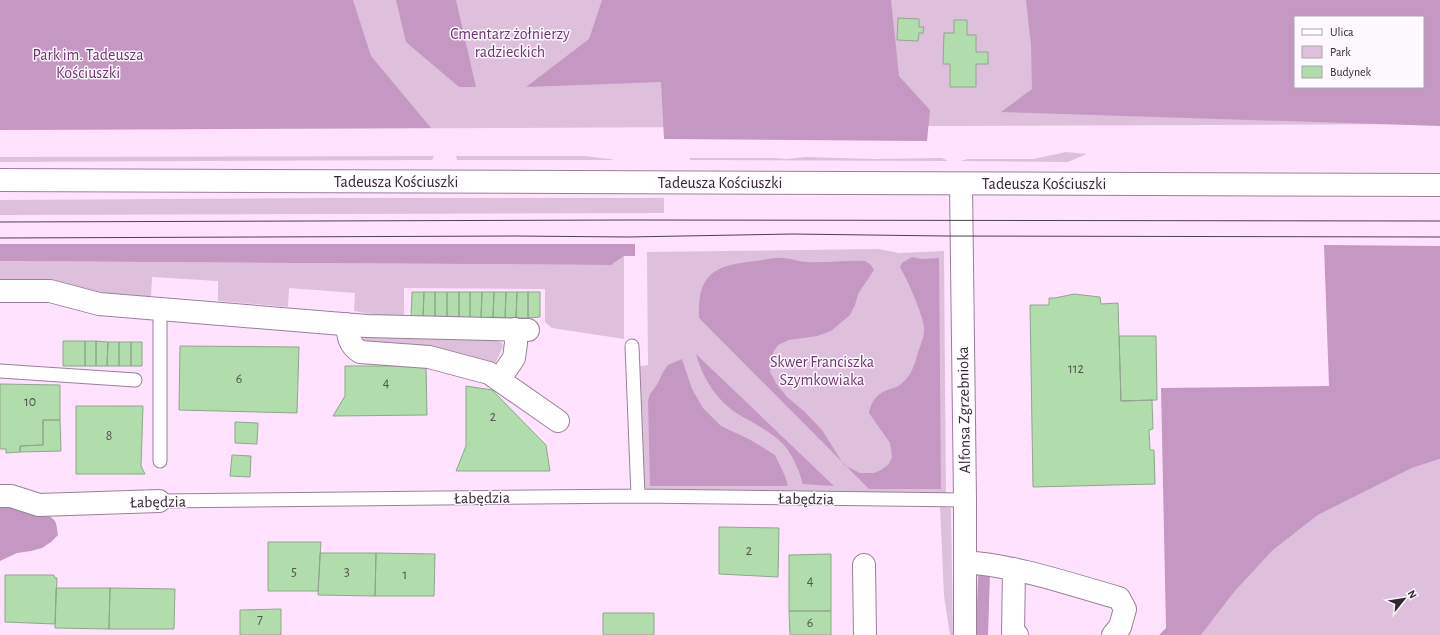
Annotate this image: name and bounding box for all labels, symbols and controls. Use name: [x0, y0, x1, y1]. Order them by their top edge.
legend: [1294, 16, 1424, 88]
park label: Cmentarz żołnierzy radzieckich: [450, 26, 570, 60]
text: Ulica: [1330, 26, 1354, 38]
text: Park: [1330, 46, 1351, 58]
park label: Park im. Tadeusza Kościuszki: [32, 47, 144, 81]
text: Budynek: [1330, 66, 1372, 79]
street label: Tadeusza Kościuszki: [334, 174, 458, 190]
street label: Tadeusza Kościuszki: [658, 175, 782, 191]
street label: Tadeusza Kościuszki: [982, 176, 1106, 192]
street label: Alfonsa Zgrzebnioka: [955, 346, 973, 474]
park label: Skwer Franciszka Szymkowiaka: [770, 354, 874, 389]
house number: 112: [1068, 362, 1084, 376]
house number: 6: [236, 372, 242, 386]
house number: 4: [383, 376, 390, 390]
house number: 10: [24, 395, 36, 409]
house number: 2: [490, 410, 496, 424]
house number: 8: [106, 429, 112, 443]
street label: Łabędzia: [454, 490, 510, 506]
street label: Łabędzia: [778, 491, 834, 507]
street label: Łabędzia: [130, 494, 186, 510]
house number: 2: [746, 544, 752, 558]
house number: 5: [291, 565, 297, 579]
house number: 3: [344, 565, 350, 579]
house number: 1: [403, 568, 407, 582]
house number: 4: [807, 574, 814, 588]
north arrow: [1384, 579, 1424, 619]
text: N: [1406, 588, 1419, 600]
house number: 7: [257, 612, 263, 626]
house number: 6: [807, 616, 813, 630]

